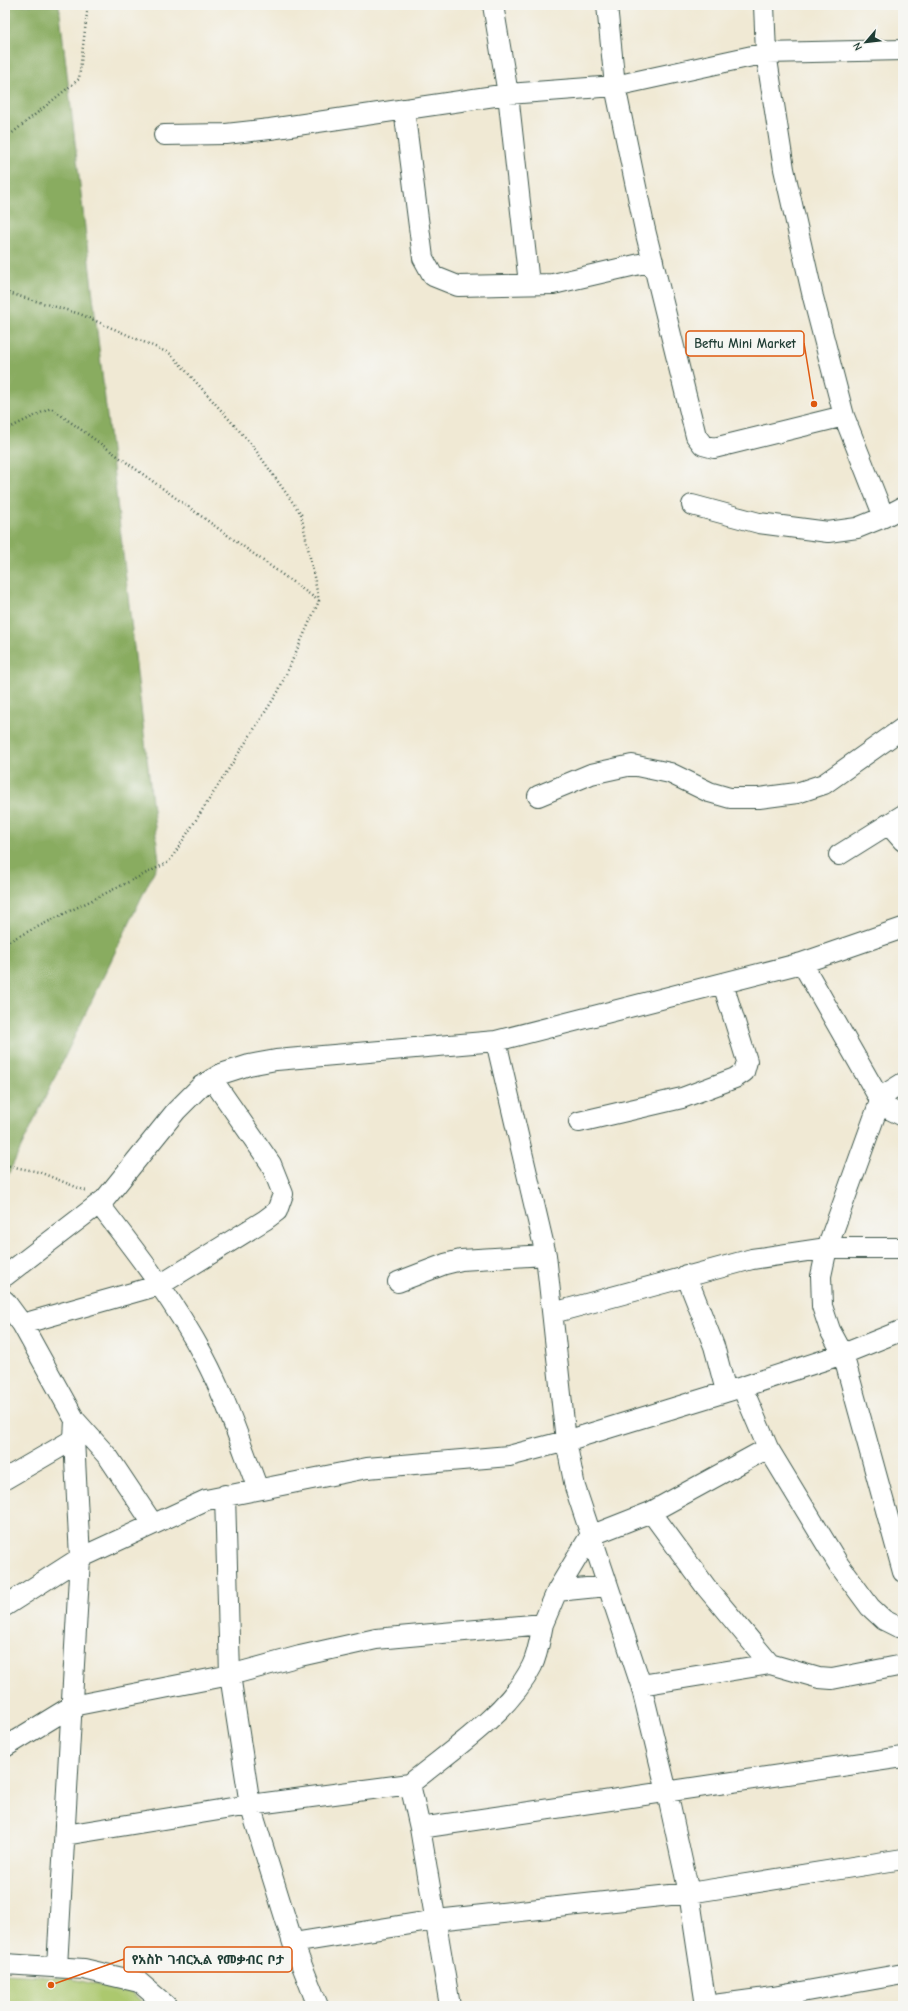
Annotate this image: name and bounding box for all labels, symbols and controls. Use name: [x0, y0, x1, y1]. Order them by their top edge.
north arrow: [846, 22, 886, 62]
text: N: [850, 40, 865, 53]
callout: Beftu Mini Market: [686, 331, 804, 356]
text: Beftu Mini Market: [694, 336, 797, 351]
callout: የአስኮ ገብርኢል የመቃብር ቦታ: [124, 1947, 292, 1972]
text: የአስኮ ገብርኢል የመቃብር ቦታ: [132, 1952, 285, 1967]

